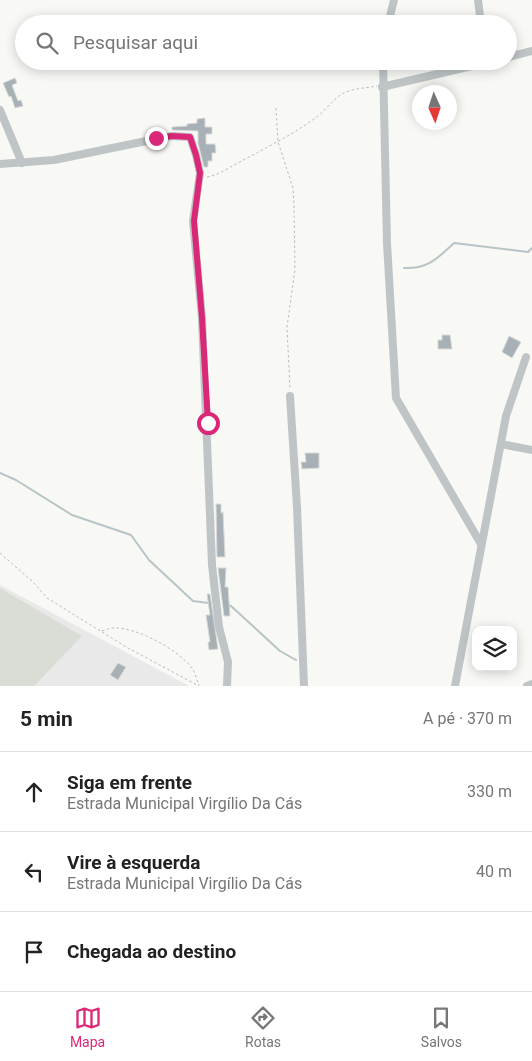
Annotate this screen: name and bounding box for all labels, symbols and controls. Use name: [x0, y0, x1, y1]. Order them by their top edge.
search box: [15, 15, 517, 70]
icon: search: [33, 29, 61, 57]
text: Pesquisar aqui: [73, 31, 198, 54]
north arrow: [412, 85, 457, 130]
route end: [145, 127, 168, 150]
route start: [197, 412, 220, 435]
map controls: [472, 626, 517, 671]
button: layers: [472, 626, 517, 671]
text: 5 min: [20, 707, 73, 731]
text: A pé · 370 m: [423, 709, 512, 728]
text: Siga em frente: [67, 771, 192, 794]
icon: ahead: [20, 778, 48, 806]
text: 330 m: [467, 782, 512, 801]
text: Estrada Municipal Virgílio Da Cás: [67, 794, 302, 813]
text: Vire à esquerda: [67, 851, 200, 874]
icon: left: [20, 858, 48, 886]
text: 40 m: [476, 862, 512, 881]
text: Estrada Municipal Virgílio Da Cás: [67, 874, 302, 893]
icon: arrive: [20, 938, 48, 966]
text: Chegada ao destino: [67, 940, 236, 963]
tab: Mapa: [70, 1004, 105, 1050]
tab: Rotas: [245, 1004, 281, 1050]
tab: Salvos: [421, 1004, 462, 1050]

